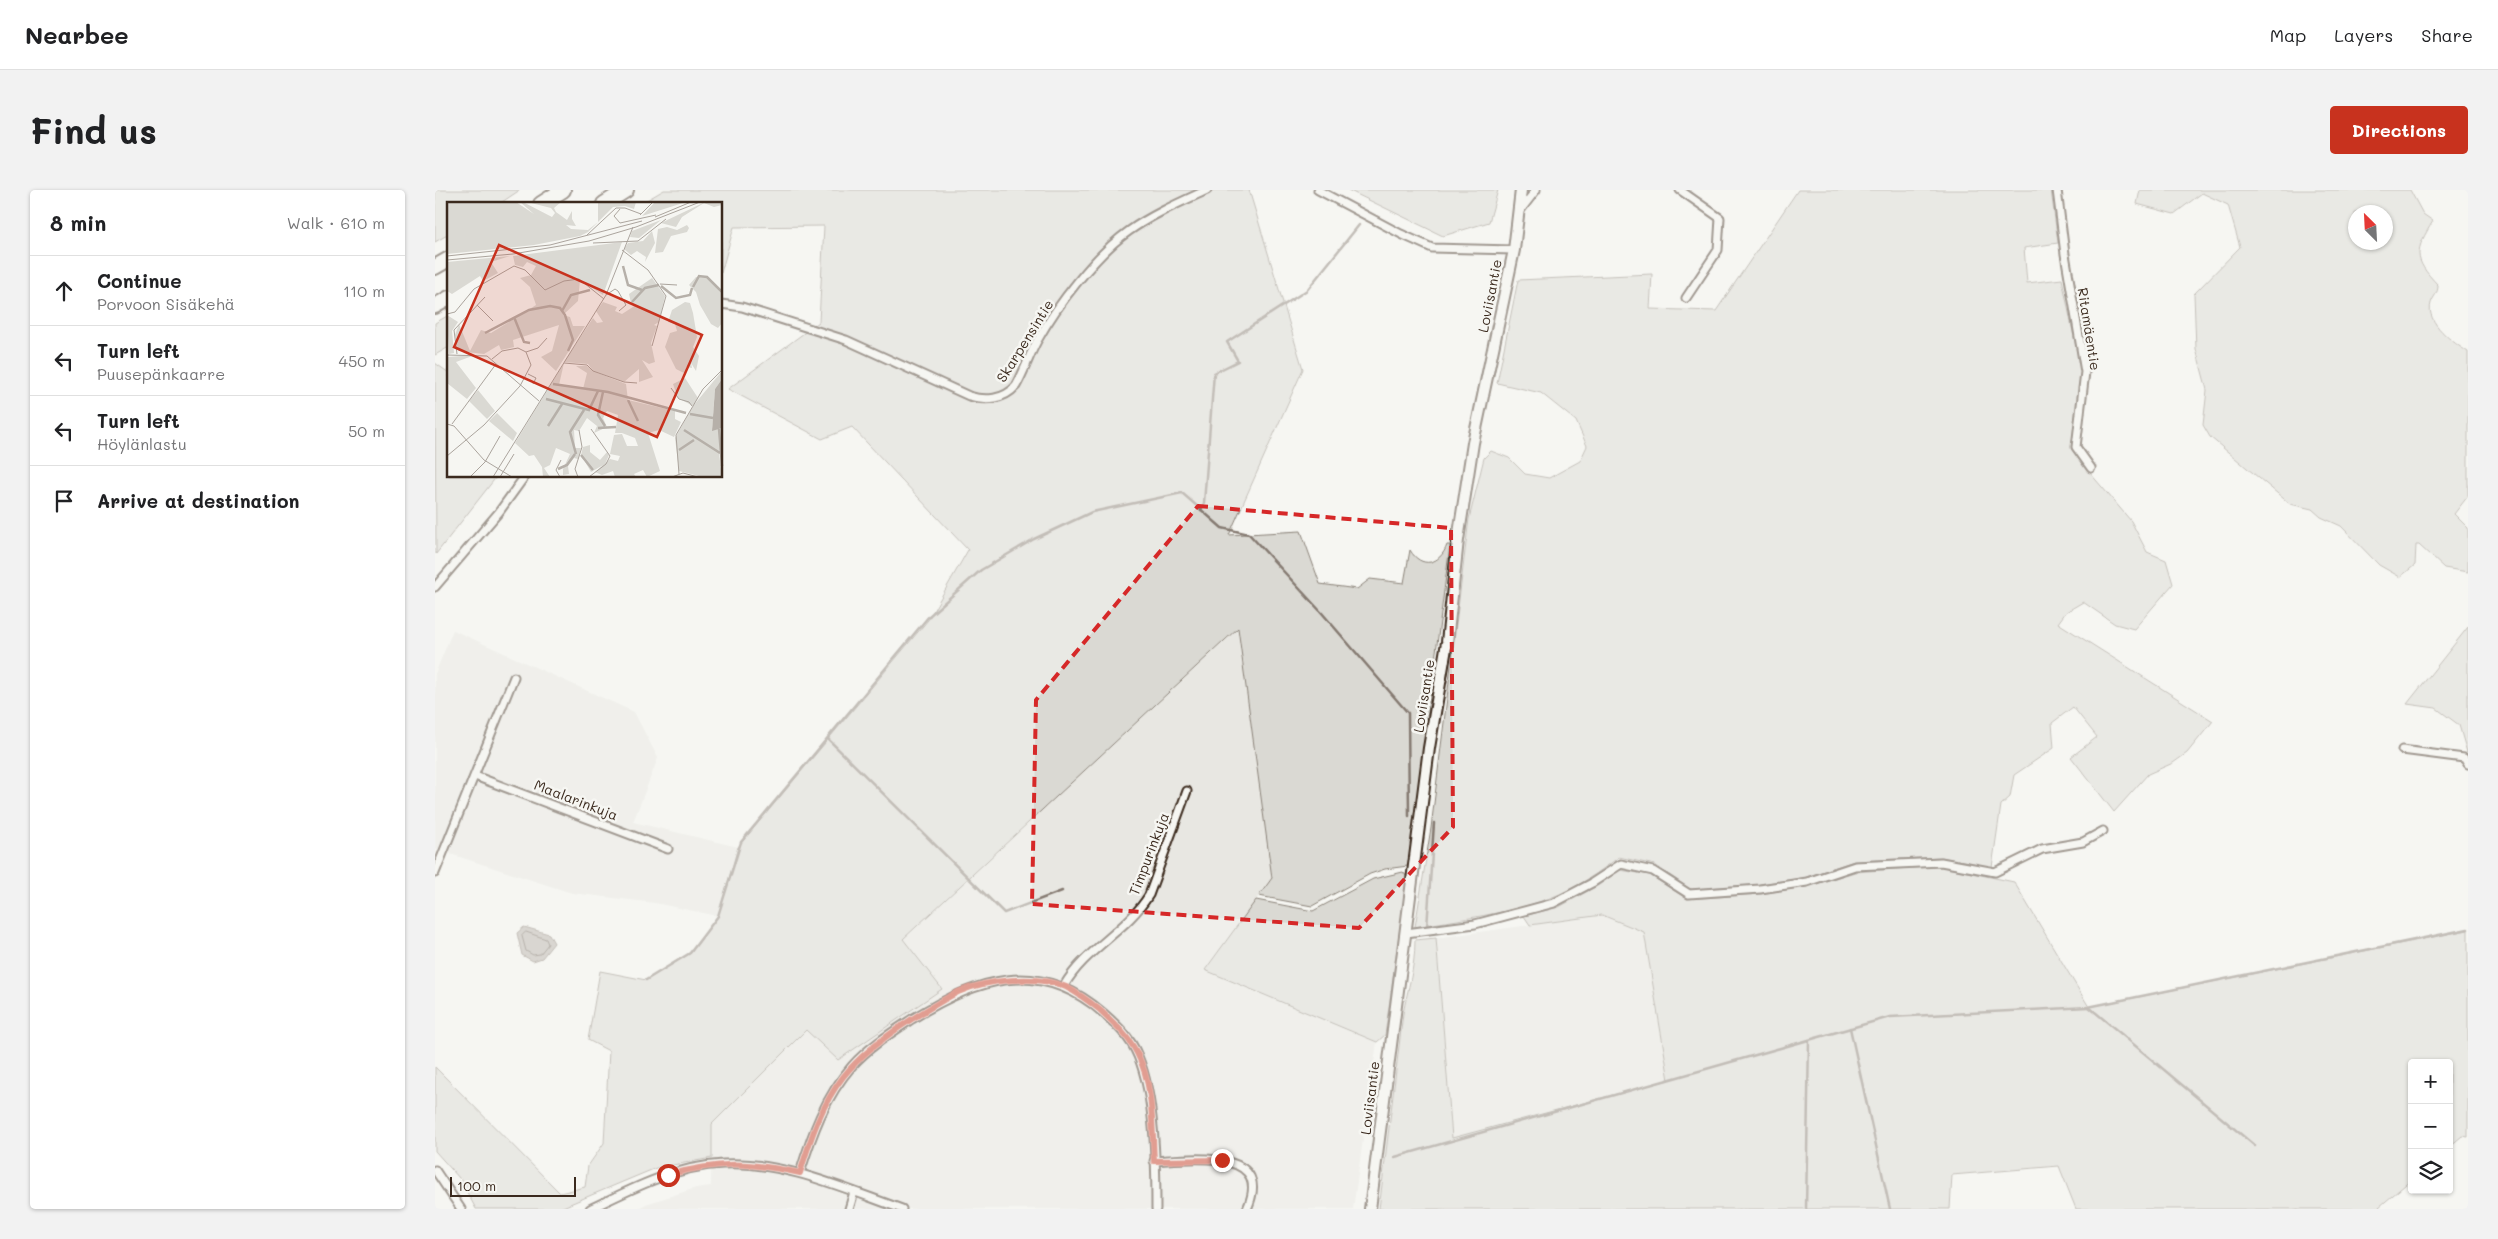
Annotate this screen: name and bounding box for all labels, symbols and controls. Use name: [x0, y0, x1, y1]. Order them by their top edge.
text: Nearbee: [25, 19, 129, 50]
text: Map: [2270, 23, 2306, 47]
text: Layers: [2334, 23, 2393, 47]
text: Share: [2421, 23, 2473, 47]
button: Directions: [2330, 106, 2468, 154]
text: Find us: [30, 107, 157, 153]
inset map: [447, 202, 723, 478]
north arrow: [2348, 205, 2393, 250]
text: 8 min: [50, 209, 106, 236]
text: Walk · 610 m: [287, 212, 385, 233]
street label: Loviisantie: [1473, 258, 1506, 334]
text: Continue: [97, 268, 182, 293]
icon: ahead: [50, 277, 78, 305]
text: 110 m: [343, 280, 385, 301]
street label: Ritamäentie: [2074, 286, 2105, 372]
text: Porvoon Sisäkehä: [97, 293, 235, 314]
street label: Skarpensintie: [992, 296, 1058, 386]
text: Turn left: [97, 338, 180, 363]
icon: left: [50, 347, 78, 375]
text: 450 m: [339, 350, 385, 371]
text: Puusepänkaarre: [97, 363, 225, 384]
text: Turn left: [97, 408, 180, 433]
icon: left: [50, 417, 78, 445]
text: 50 m: [348, 420, 385, 441]
text: Höylänlastu: [97, 433, 187, 454]
icon: arrive: [50, 487, 78, 515]
text: Arrive at destination: [97, 488, 300, 513]
street label: Loviisantie: [1408, 658, 1439, 734]
street label: Maalarinkuja: [531, 775, 621, 824]
street label: Timpurinkuja: [1124, 810, 1173, 898]
map controls: [2408, 1059, 2453, 1194]
button: +: [2408, 1059, 2453, 1104]
street label: Loviisantie: [1356, 1060, 1383, 1136]
button: −: [2408, 1104, 2453, 1149]
route end: [1211, 1149, 1234, 1172]
button: layers: [2408, 1149, 2453, 1194]
route start: [657, 1164, 680, 1187]
scale bar: [450, 1174, 576, 1197]
text: 100 m: [457, 1176, 496, 1195]

